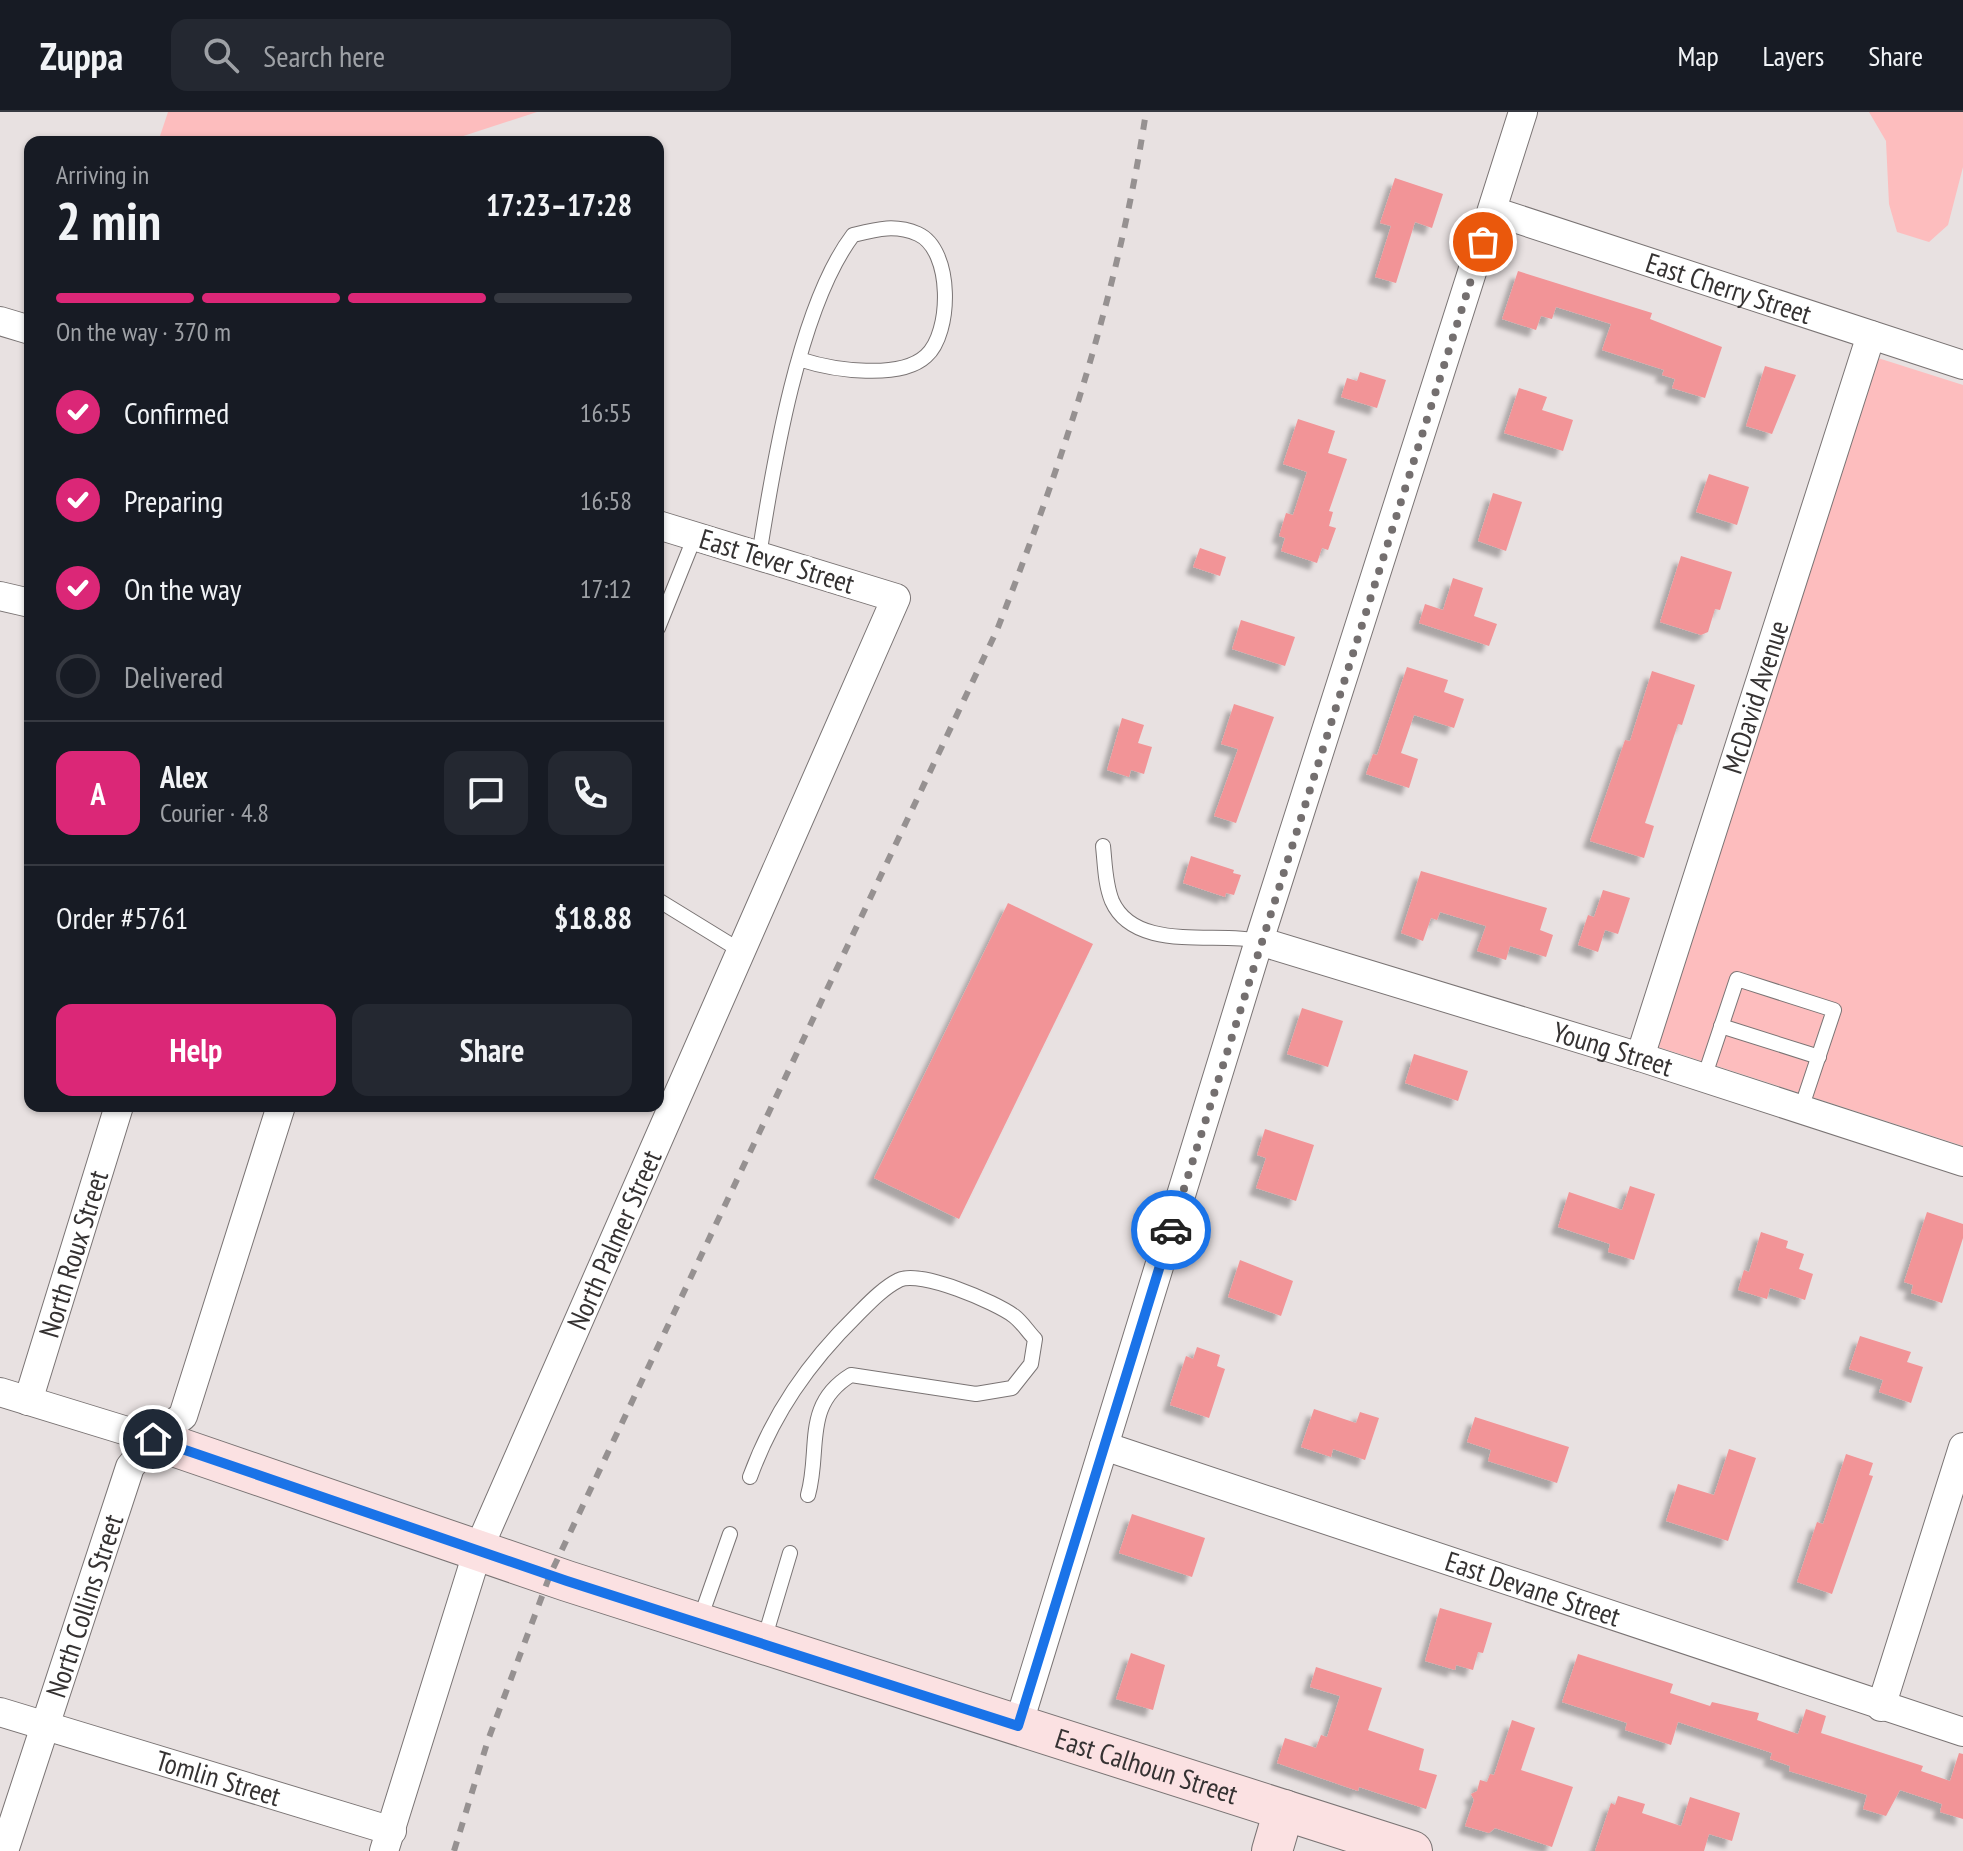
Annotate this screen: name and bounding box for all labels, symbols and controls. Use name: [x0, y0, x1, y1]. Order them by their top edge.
search box: [171, 19, 731, 91]
text: Zuppa: [40, 31, 123, 80]
icon: search: [199, 33, 243, 77]
text: Search here: [263, 36, 385, 75]
text: Map: [1677, 37, 1719, 74]
text: Layers: [1763, 37, 1824, 74]
text: Share: [1868, 37, 1923, 74]
text: Arriving in: [56, 158, 149, 191]
text: 17:23–17:28: [486, 185, 632, 224]
text: 2 min: [56, 187, 161, 254]
pin: [1449, 208, 1517, 276]
icon: bag: [1461, 220, 1505, 264]
street label: East Cherry Street: [1641, 243, 1817, 332]
text: On the way · 370 m: [56, 315, 231, 348]
icon: check: [56, 390, 100, 434]
text: Confirmed: [124, 393, 229, 432]
text: 16:55: [580, 396, 632, 429]
icon: check: [56, 478, 100, 522]
text: Preparing: [124, 481, 223, 520]
text: 16:58: [580, 484, 632, 517]
street label: East Tever Street: [695, 519, 859, 602]
icon: check: [56, 566, 100, 610]
text: On the way: [124, 569, 241, 608]
text: 17:12: [580, 572, 632, 605]
street label: McDavid Avenue: [1713, 616, 1797, 778]
text: Delivered: [124, 657, 223, 696]
button: chat: [444, 751, 528, 835]
button: phone: [548, 751, 632, 835]
text: Alex: [160, 757, 208, 796]
text: A: [90, 774, 106, 813]
text: Courier · 4.8: [160, 796, 269, 829]
text: Order #5761: [56, 898, 188, 937]
text: $18.88: [554, 898, 632, 937]
button: Help: [56, 1004, 336, 1096]
button: Share: [352, 1004, 632, 1096]
street label: Young Street: [1549, 1013, 1678, 1085]
street label: North Palmer Street: [558, 1144, 669, 1335]
street label: North Roux Street: [30, 1165, 116, 1342]
courier: [1131, 1190, 1211, 1270]
icon: car: [1149, 1208, 1193, 1252]
pin: [119, 1405, 187, 1473]
icon: home: [131, 1417, 175, 1461]
street label: North Collins Street: [37, 1509, 131, 1702]
street label: East Devane Street: [1441, 1542, 1625, 1635]
street label: East Calhoun Street: [1051, 1719, 1243, 1812]
street label: Tomlin Street: [151, 1741, 286, 1814]

